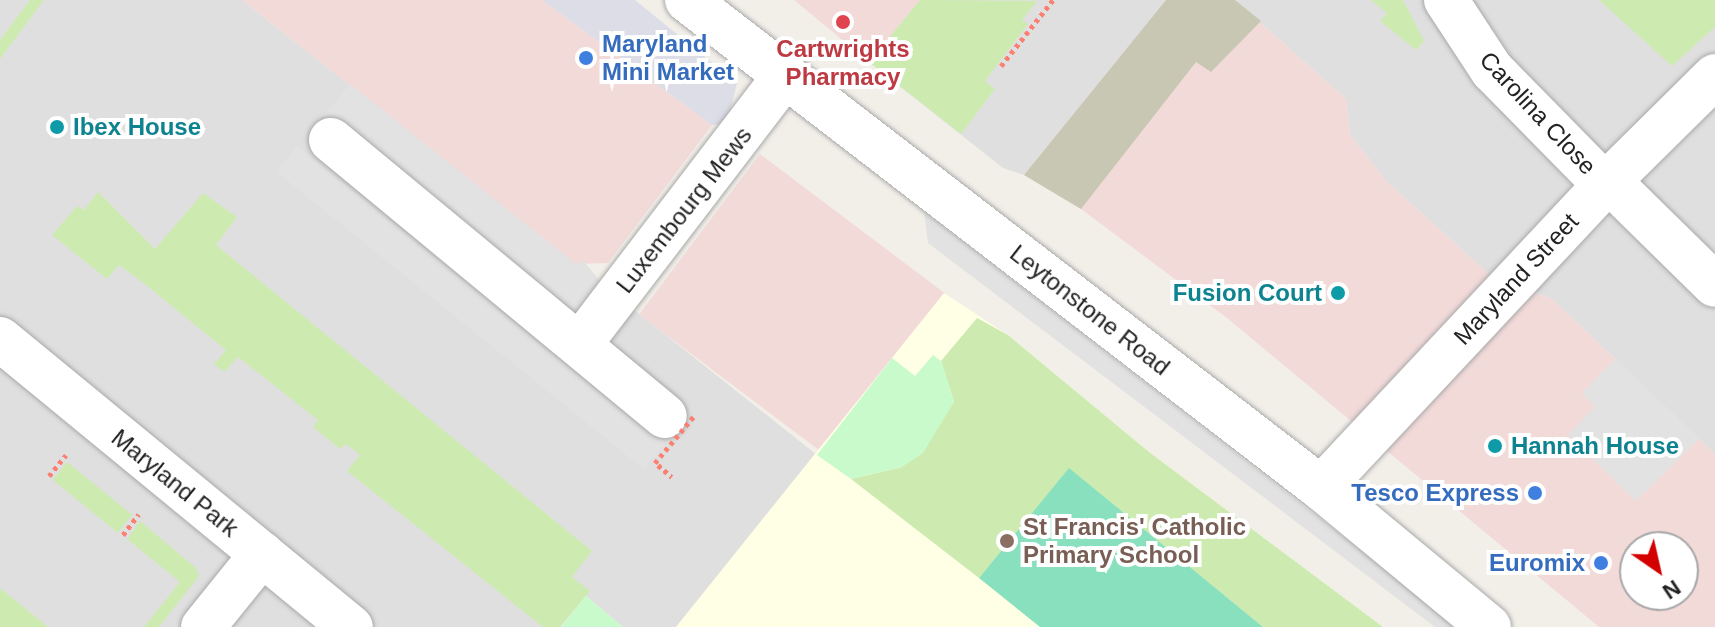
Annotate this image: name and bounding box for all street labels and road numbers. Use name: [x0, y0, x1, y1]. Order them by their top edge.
street label: Carolina Close: [1474, 46, 1602, 180]
street label: Luxembourg Mews: [610, 121, 758, 299]
street label: Maryland Street: [1448, 207, 1584, 351]
street label: Leytonstone Road: [1004, 239, 1176, 381]
street label: Maryland Park: [106, 423, 244, 543]

